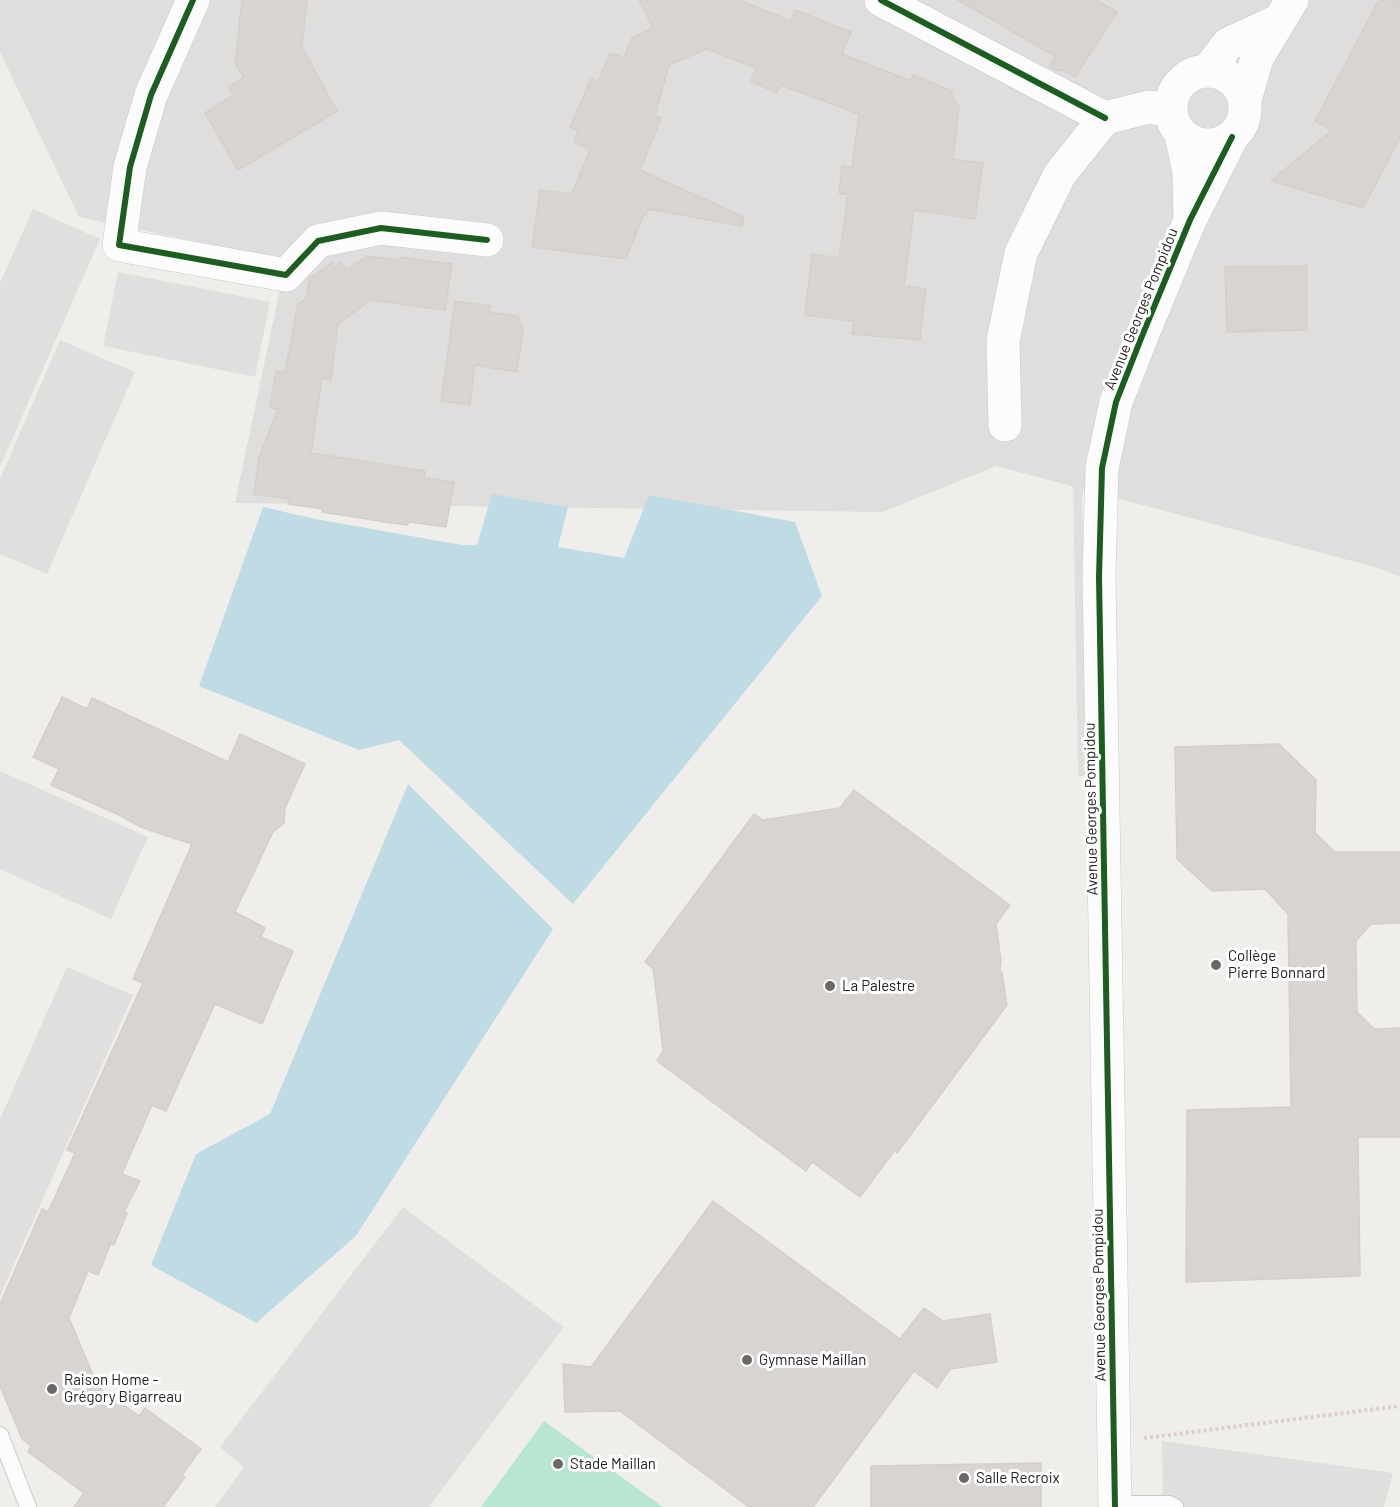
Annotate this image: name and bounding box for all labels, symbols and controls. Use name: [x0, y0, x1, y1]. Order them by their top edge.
street label: Avenue Georges Pompidou: [1100, 225, 1182, 393]
street label: Avenue Georges Pompidou: [1080, 722, 1102, 896]
place label: Collège Pierre Bonnard: [1228, 947, 1326, 982]
marker: Collège Pierre Bonnard: [1209, 958, 1223, 972]
place label: La Palestre: [842, 977, 915, 995]
marker: La Palestre: [823, 979, 837, 993]
street label: Avenue Georges Pompidou: [1088, 1208, 1110, 1382]
place label: Gymnase Maillan: [759, 1351, 866, 1369]
marker: Gymnase Maillan: [740, 1353, 754, 1367]
place label: Raison Home - Grégory Bigarreau: [64, 1371, 182, 1406]
marker: Raison Home - Grégory Bigarreau: [45, 1382, 59, 1396]
place label: Stade Maillan: [570, 1455, 656, 1473]
marker: Stade Maillan: [551, 1457, 565, 1471]
place label: Salle Recroix: [976, 1469, 1060, 1487]
marker: Salle Recroix: [957, 1471, 971, 1485]

